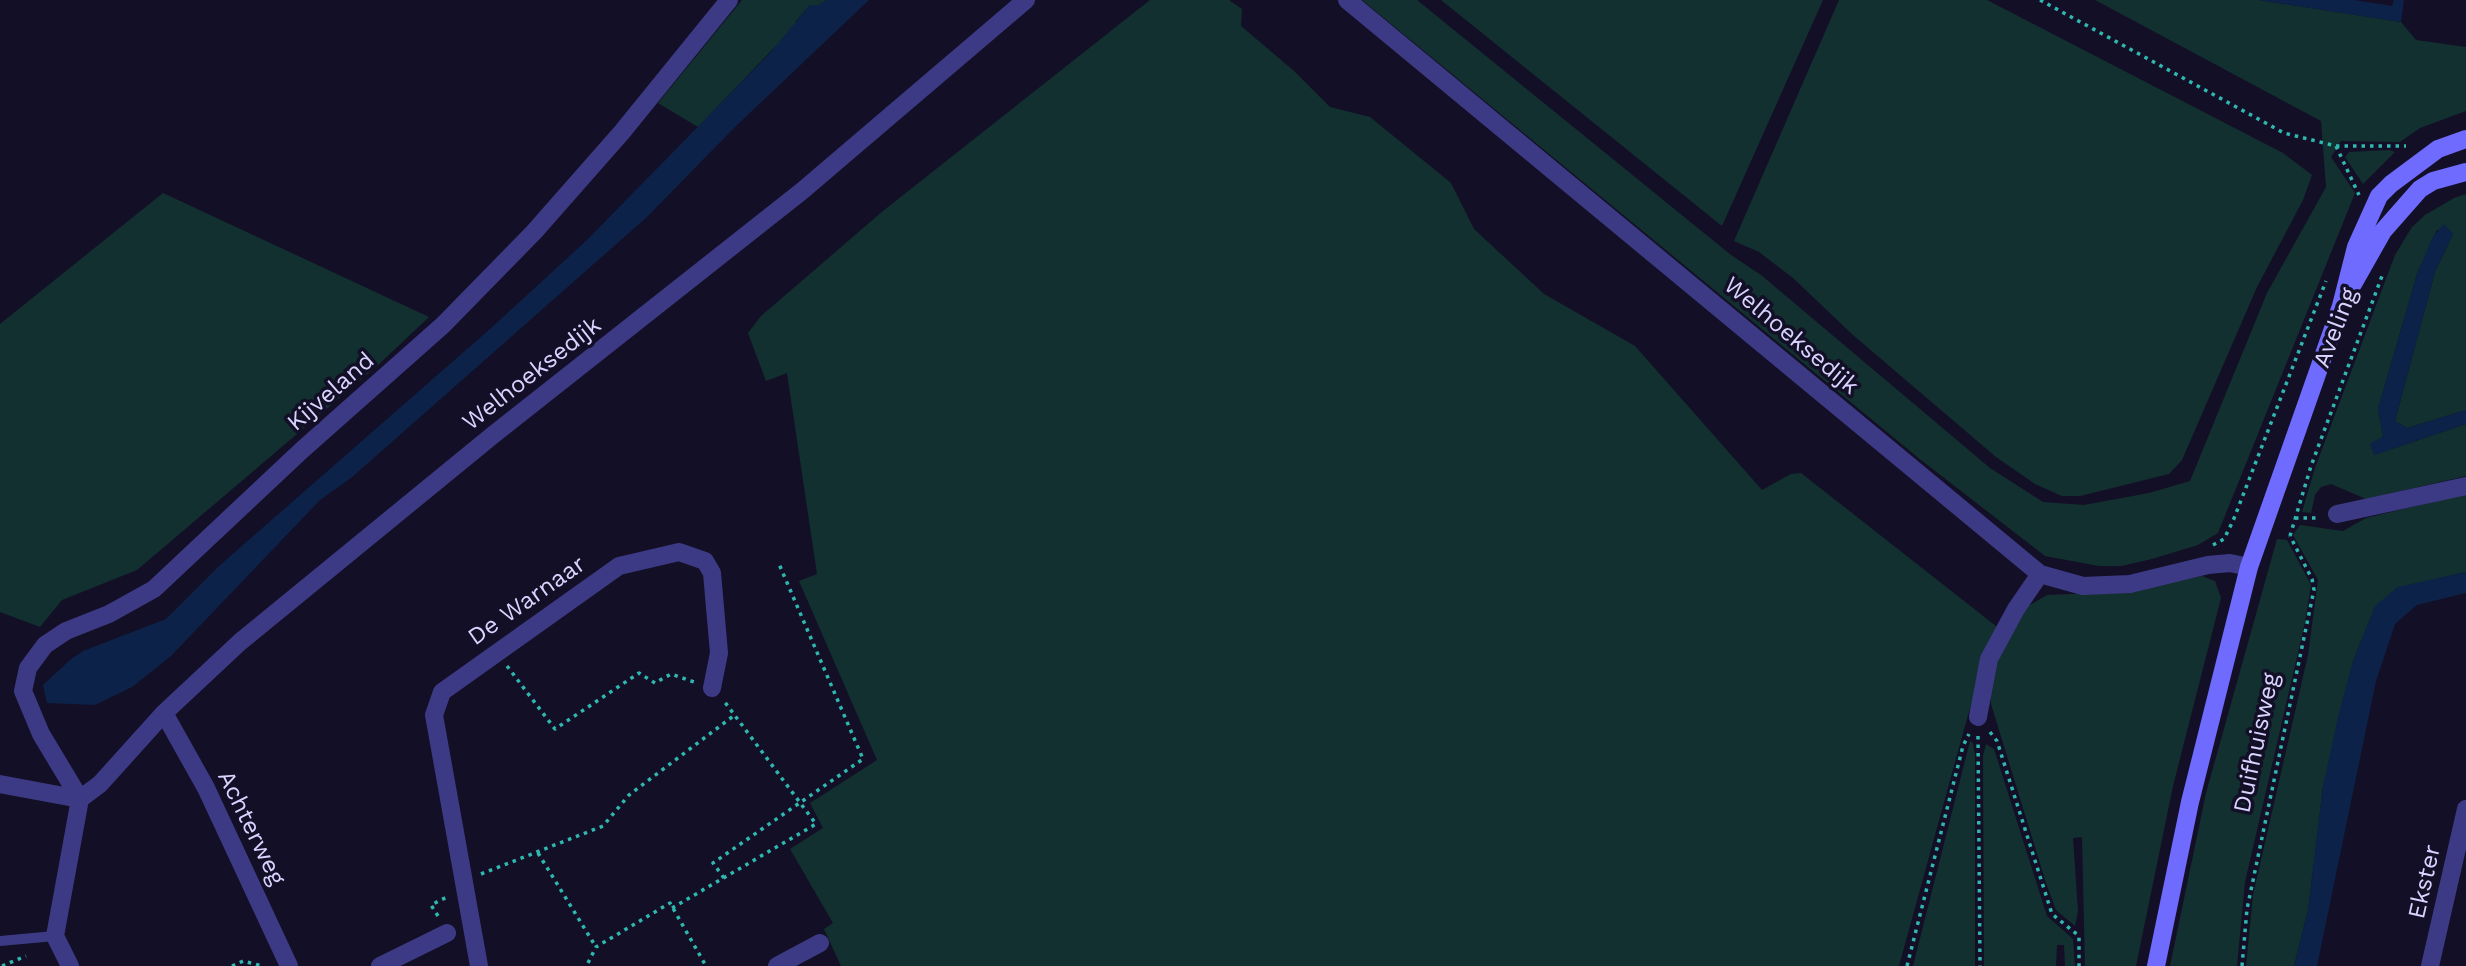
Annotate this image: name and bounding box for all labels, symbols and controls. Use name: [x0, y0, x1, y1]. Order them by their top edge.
street label: Welhoeksedijk: [1717, 271, 1865, 401]
street label: Aveling: [2308, 284, 2364, 372]
street label: Welhoeksedijk: [457, 311, 607, 437]
street label: Kijveland: [282, 346, 380, 438]
street label: De Warnaar: [463, 550, 591, 652]
street label: Duifhuisweg: [2228, 670, 2286, 816]
street label: Achterweg: [211, 766, 291, 890]
street label: Ekster: [2403, 842, 2447, 922]

